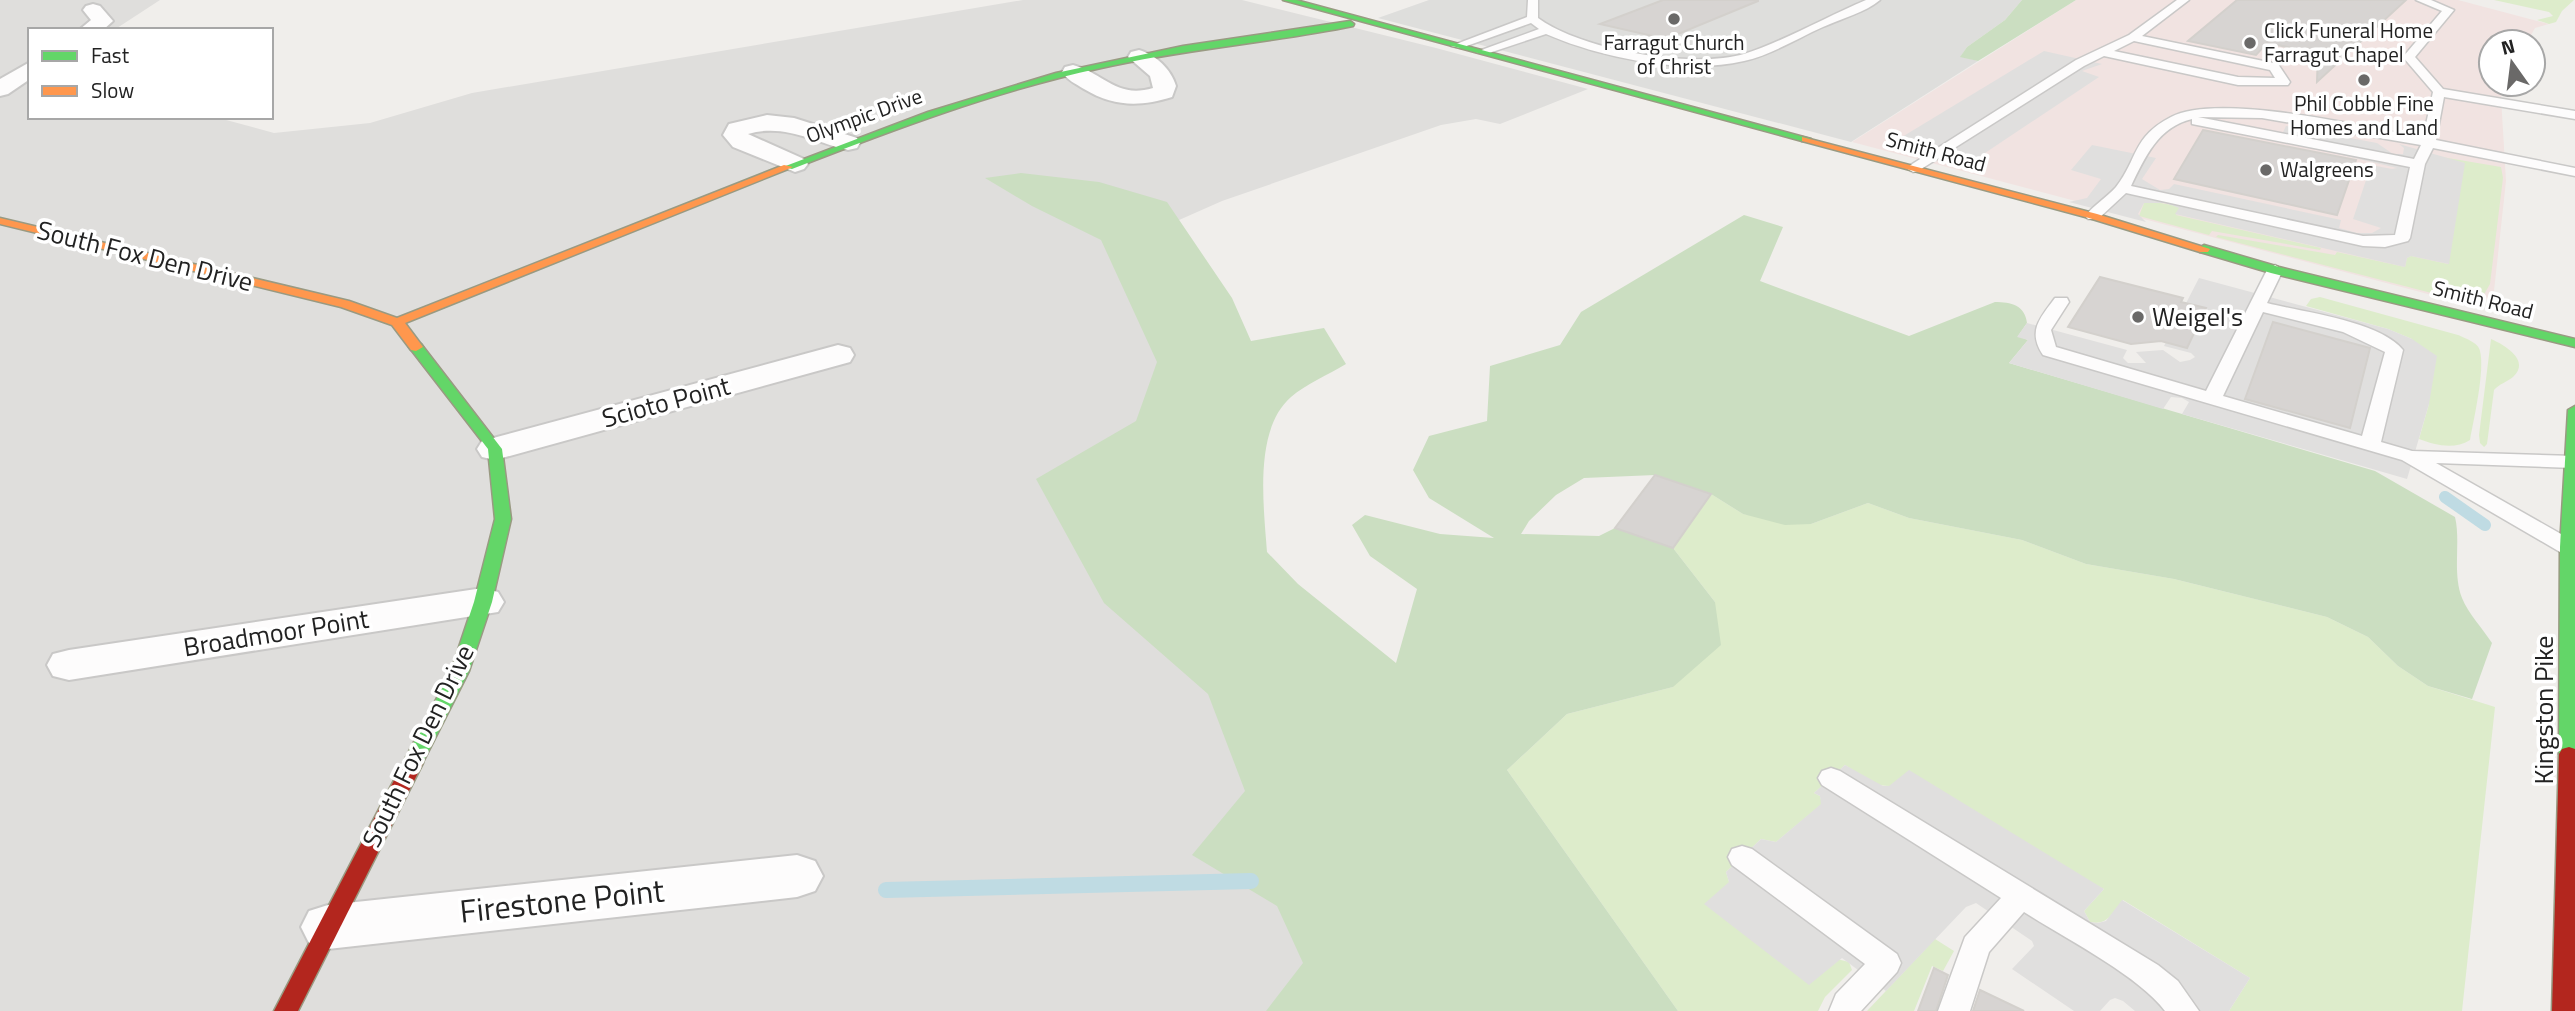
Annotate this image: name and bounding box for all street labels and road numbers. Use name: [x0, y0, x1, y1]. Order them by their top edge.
street label: Olympic Drive: [801, 79, 926, 151]
street label: Smith Road: [1883, 122, 1990, 180]
street label: South Fox Den Drive: [33, 210, 257, 301]
street label: Smith Road: [2430, 271, 2537, 327]
street label: Scioto Point: [598, 366, 734, 437]
street label: Broadmoor Point: [181, 599, 371, 666]
street label: Kingston Pike: [2524, 636, 2563, 784]
street label: South Fox Den Drive: [352, 638, 484, 854]
street label: Firestone Point: [457, 865, 666, 935]

